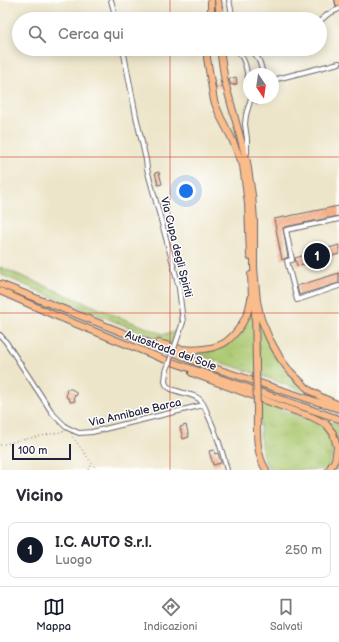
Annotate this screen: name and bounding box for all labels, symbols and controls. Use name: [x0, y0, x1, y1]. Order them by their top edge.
search box: [12, 12, 327, 56]
icon: search: [26, 23, 48, 45]
text: Cerca qui: [58, 25, 124, 44]
north arrow: [243, 68, 279, 104]
your location: [176, 181, 196, 201]
street label: Via Cupa degli Spiriti: [158, 196, 195, 299]
pin: 1: [304, 241, 330, 271]
street label: Autostrada del Sole: [123, 328, 219, 373]
street label: Via Annibale Barca: [88, 396, 182, 429]
scale bar: [12, 442, 71, 461]
text: 100 m: [18, 444, 47, 457]
text: Vicino: [16, 486, 63, 506]
text: I.C. AUTO S.r.l.: [55, 533, 152, 552]
text: 1: [27, 542, 33, 558]
text: 250 m: [285, 542, 322, 558]
text: Luogo: [55, 552, 92, 568]
tab: Mappa: [36, 596, 71, 633]
tab: Indicazioni: [144, 596, 197, 633]
tab: Salvati: [270, 596, 303, 633]

